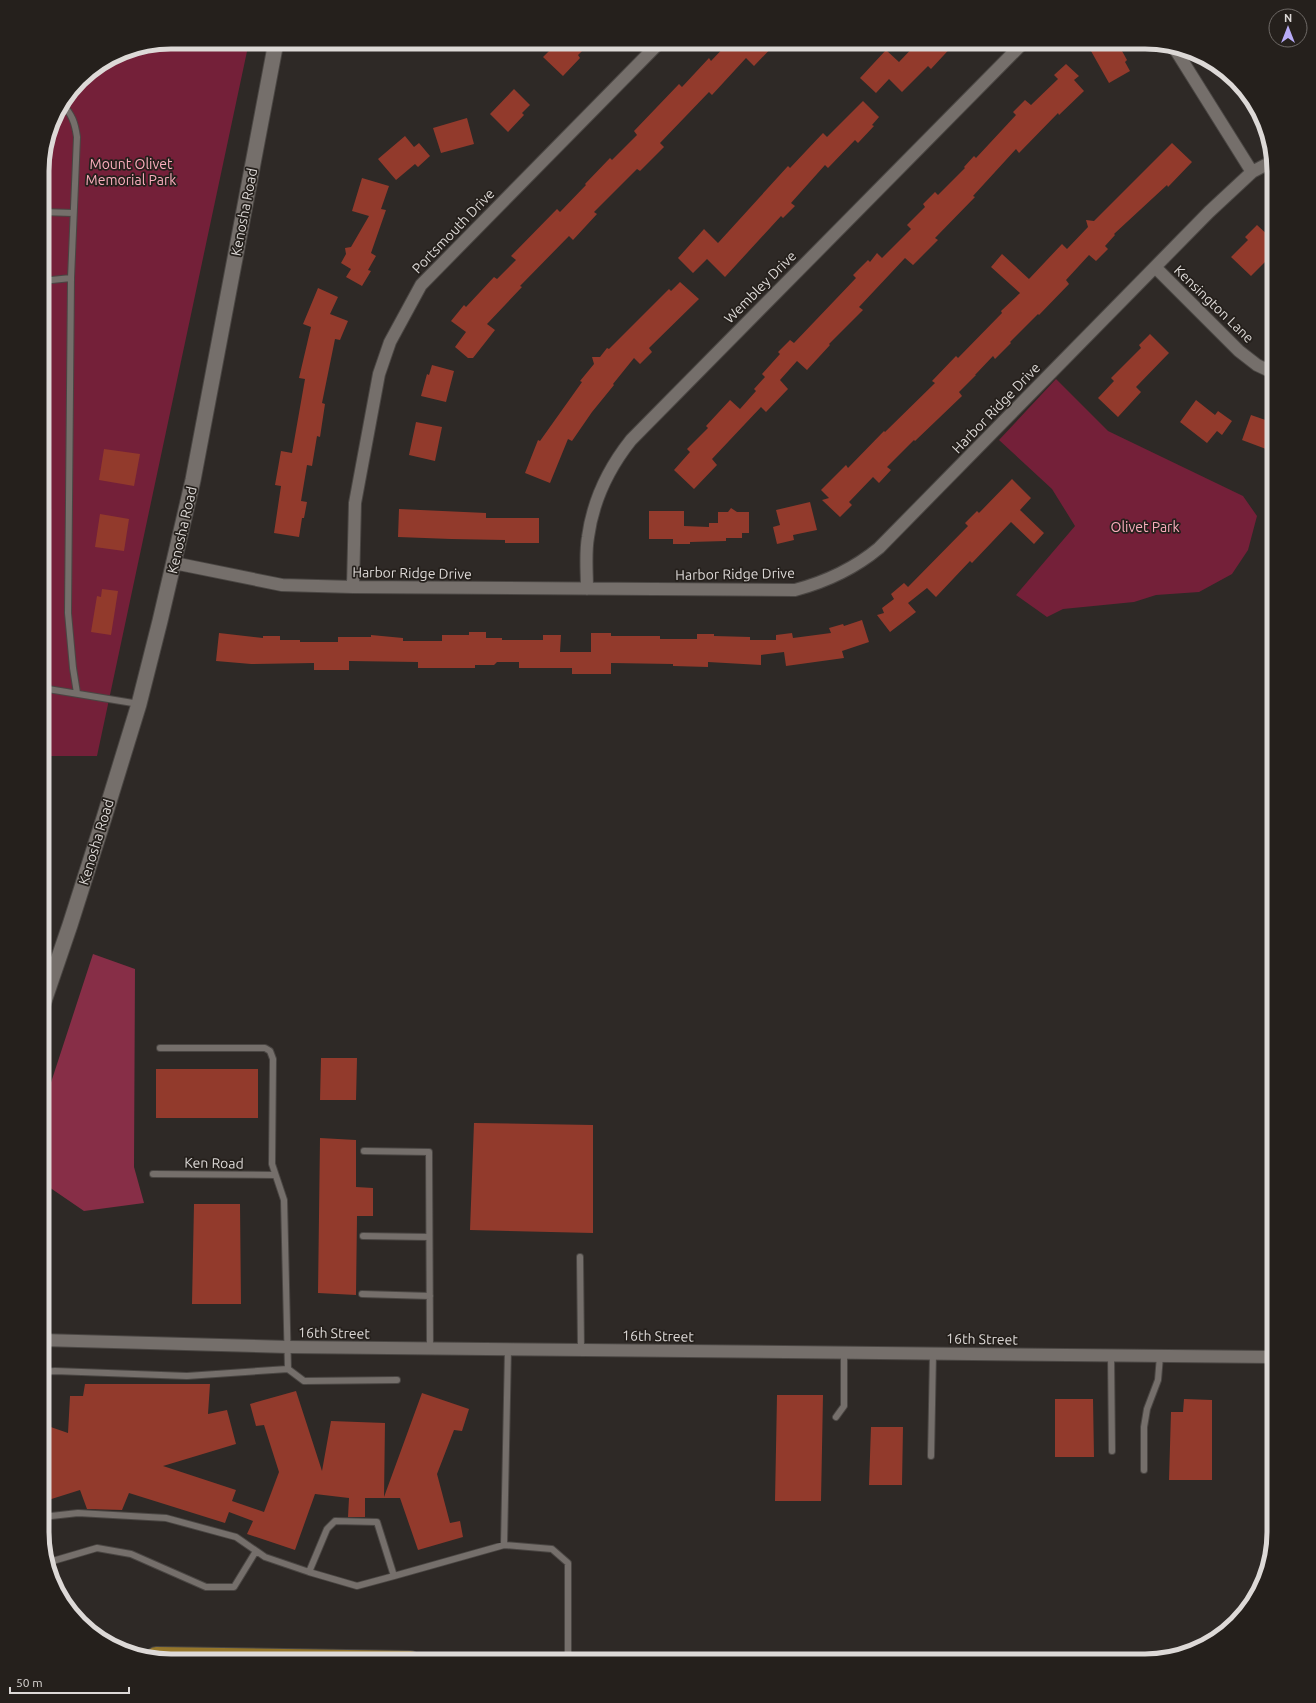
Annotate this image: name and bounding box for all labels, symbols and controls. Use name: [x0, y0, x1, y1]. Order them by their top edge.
north arrow: [1268, 8, 1308, 48]
text: N: [1284, 12, 1292, 24]
park label: Mount Olivet Memorial Park: [86, 156, 176, 188]
street label: Kenosha Road: [228, 167, 260, 257]
street label: Portsmouth Drive: [409, 185, 497, 277]
street label: Wembley Drive: [721, 248, 799, 326]
street label: Kensington Lane: [1171, 262, 1257, 346]
street label: Harbor Ridge Drive: [949, 359, 1043, 457]
street label: Kenosha Road: [164, 485, 200, 575]
park label: Olivet Park: [1111, 519, 1179, 535]
street label: Harbor Ridge Drive: [352, 564, 472, 582]
street label: Harbor Ridge Drive: [675, 565, 795, 583]
street label: Kenosha Road: [75, 797, 117, 887]
street label: Ken Road: [184, 1154, 244, 1172]
street label: 16th Street: [298, 1324, 370, 1342]
street label: 16th Street: [622, 1327, 694, 1345]
street label: 16th Street: [946, 1330, 1018, 1348]
scale bar: [10, 1669, 129, 1695]
text: 50 m: [16, 1676, 43, 1689]

